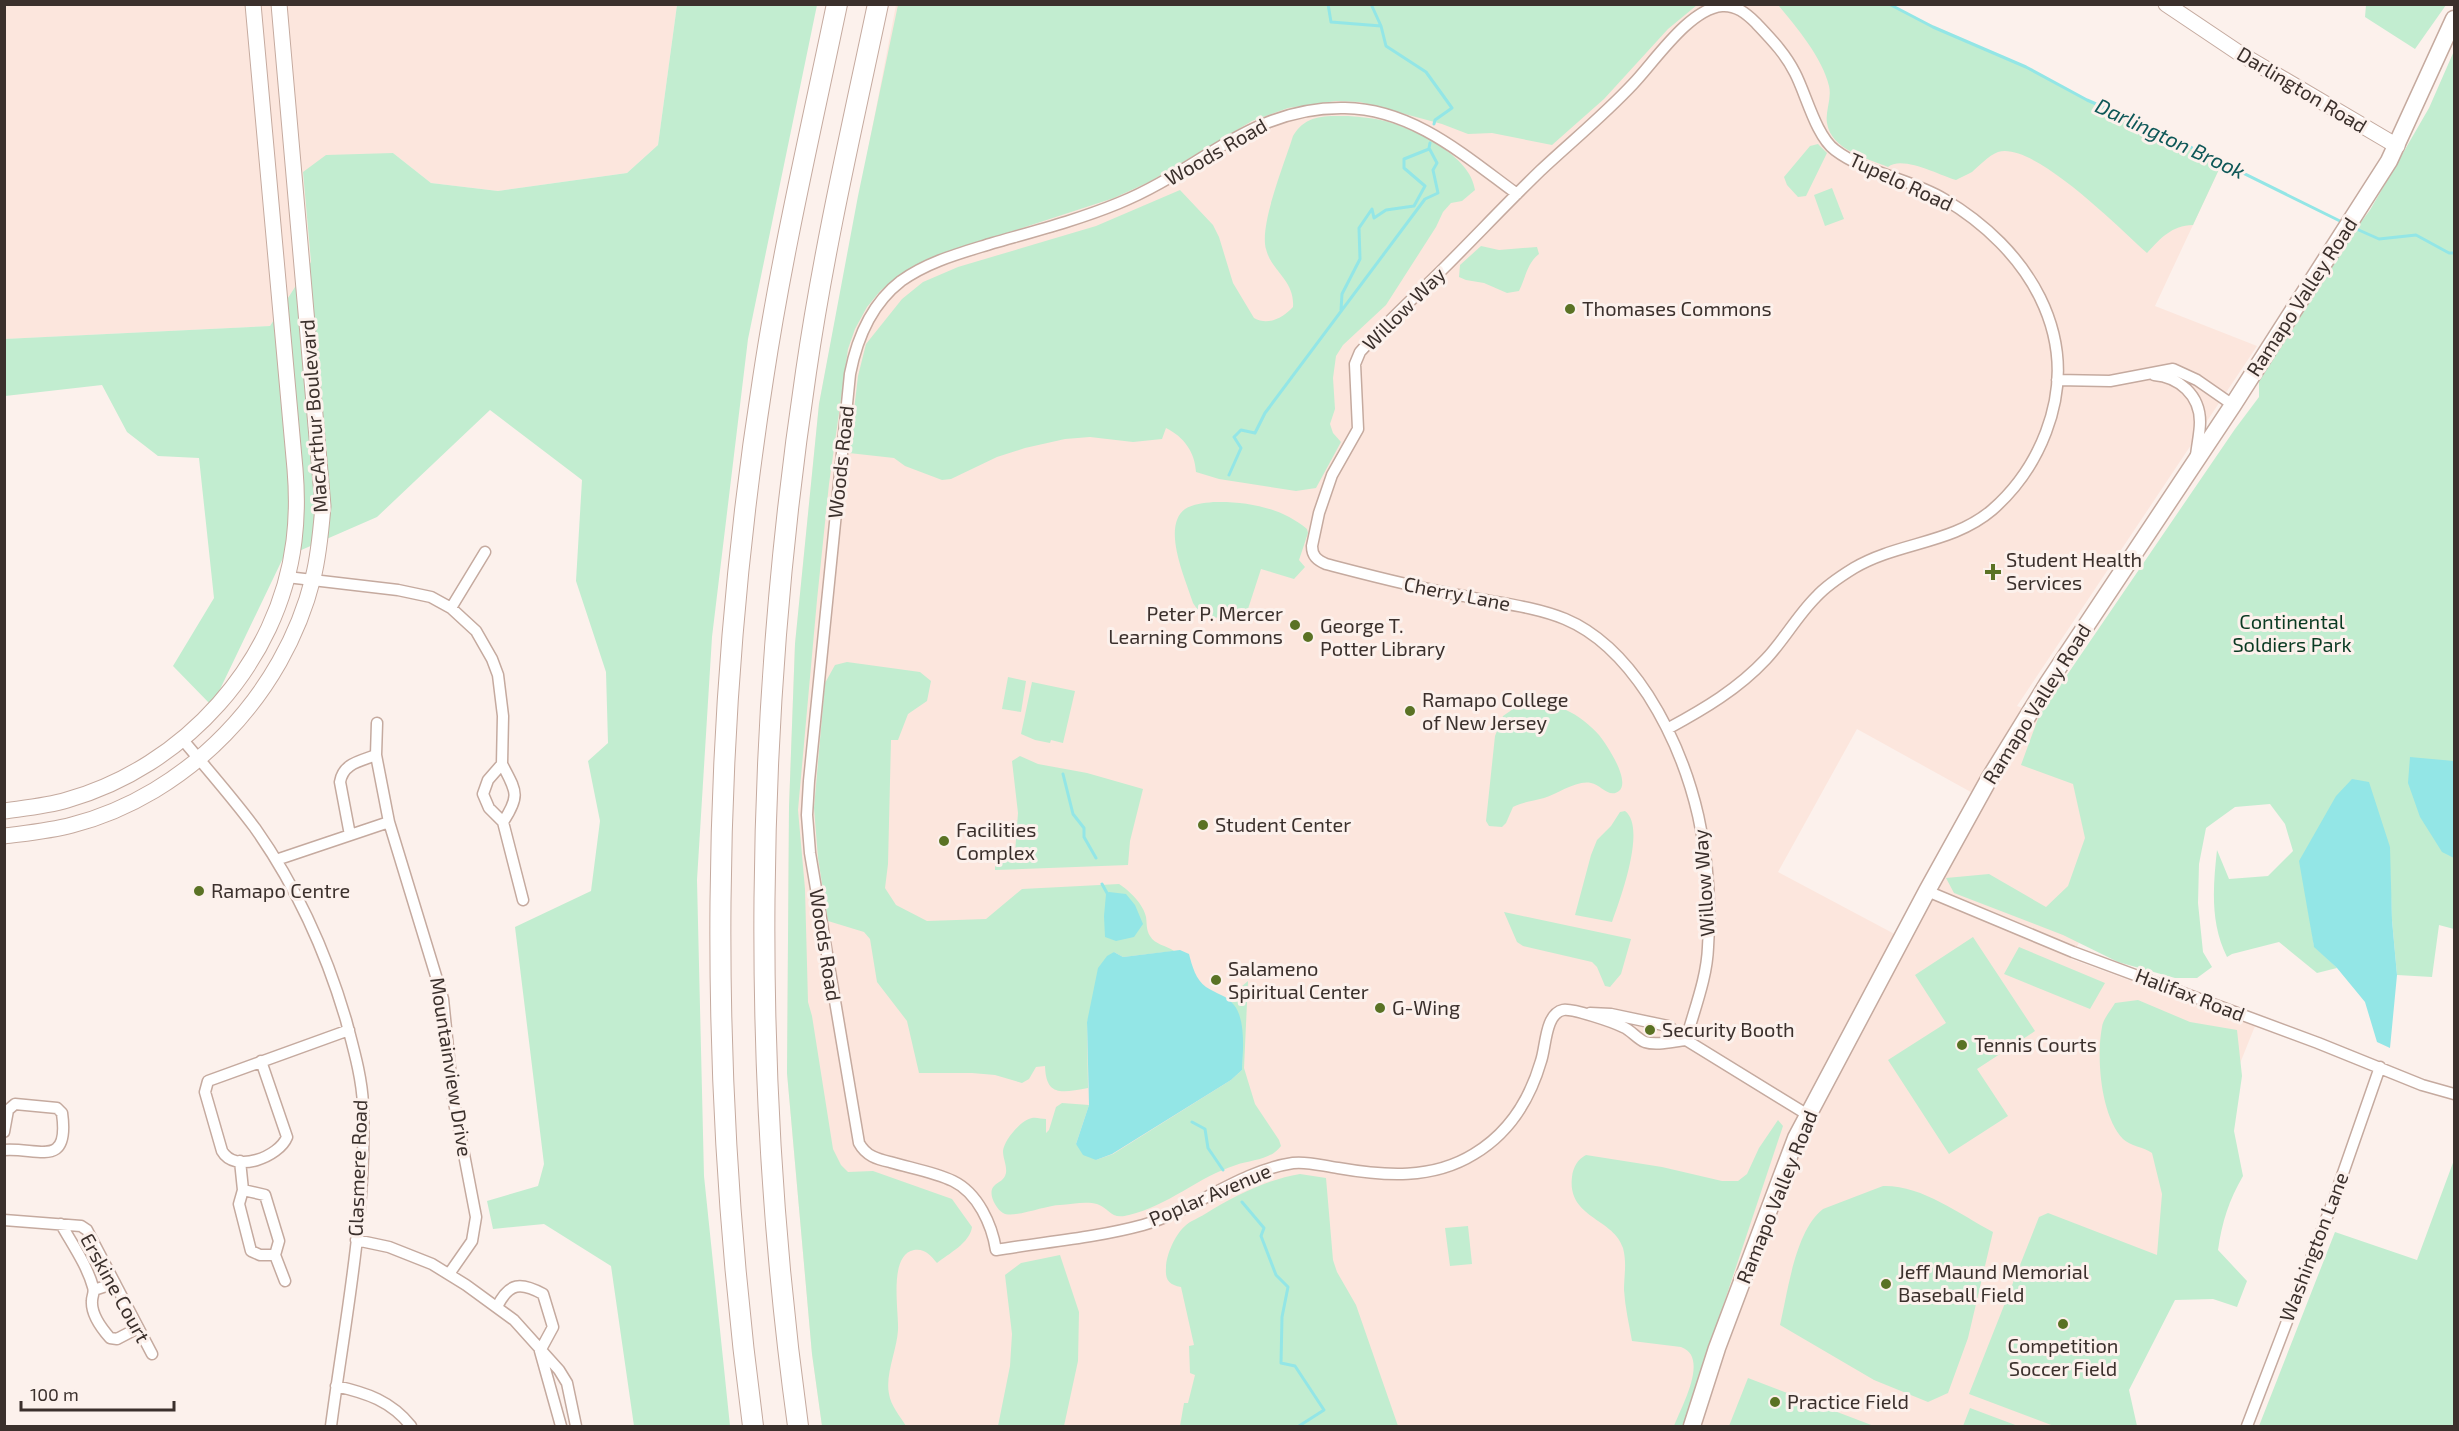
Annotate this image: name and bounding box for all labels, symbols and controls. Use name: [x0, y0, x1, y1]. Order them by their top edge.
street label: Darlington Road: [2233, 41, 2372, 137]
water label: Darlington Brook: [2092, 92, 2249, 183]
street label: Woods Road: [1160, 112, 1271, 190]
street label: Tupelo Road: [1846, 147, 1957, 216]
street label: Ramapo Valley Road: [2241, 213, 2361, 380]
street label: Willow Way: [1357, 261, 1450, 355]
place label: Thomases Commons: [1582, 296, 1772, 320]
marker: Thomases Commons: [1563, 302, 1577, 316]
street label: MacArthur Boulevard: [294, 318, 332, 514]
street label: Woods Road: [822, 404, 858, 520]
place label: Student Health Services: [2006, 547, 2142, 594]
marker: Student Health Services: [1984, 563, 2002, 581]
street label: Cherry Lane: [1402, 571, 1513, 615]
place label: Peter P. Mercer Learning Commons: [1108, 601, 1283, 648]
park label: Continental Soldiers Park: [2232, 609, 2352, 656]
place label: George T. Potter Library: [1320, 613, 1446, 660]
marker: Peter P. Mercer Learning Commons: [1288, 618, 1302, 632]
street label: Ramapo Valley Road: [1977, 619, 2095, 788]
marker: George T. Potter Library: [1301, 630, 1315, 644]
place label: Ramapo College of New Jersey: [1422, 687, 1568, 734]
marker: Ramapo College of New Jersey: [1403, 704, 1417, 718]
place label: Student Center: [1215, 812, 1351, 836]
place label: Facilities Complex: [956, 817, 1036, 864]
marker: Student Center: [1196, 818, 1210, 832]
street label: Willow Way: [1687, 828, 1719, 938]
marker: Facilities Complex: [937, 834, 951, 848]
place label: Ramapo Centre: [211, 878, 350, 902]
marker: Ramapo Centre: [192, 884, 206, 898]
street label: Woods Road: [805, 887, 847, 1003]
place label: Salameno Spiritual Center: [1228, 956, 1369, 1003]
street label: Halifax Road: [2132, 962, 2248, 1026]
marker: Salameno Spiritual Center: [1209, 973, 1223, 987]
street label: Mountainview Drive: [426, 975, 478, 1158]
place label: G-Wing: [1392, 995, 1460, 1019]
marker: G-Wing: [1373, 1001, 1387, 1015]
place label: Security Booth: [1662, 1017, 1795, 1041]
marker: Security Booth: [1643, 1023, 1657, 1037]
place label: Tennis Courts: [1974, 1032, 2097, 1056]
marker: Tennis Courts: [1955, 1038, 1969, 1052]
street label: Glasmere Road: [343, 1099, 371, 1237]
street label: Ramapo Valley Road: [1730, 1107, 1822, 1287]
street label: Poplar Avenue: [1145, 1158, 1274, 1231]
street label: Washington Lane: [2274, 1169, 2353, 1325]
street label: Erskine Court: [76, 1229, 156, 1347]
place label: Jeff Maund Memorial Baseball Field: [1898, 1259, 2089, 1306]
marker: Jeff Maund Memorial Baseball Field: [1879, 1277, 1893, 1291]
marker: Competition Soccer Field: [2056, 1317, 2070, 1331]
place label: Competition Soccer Field: [2008, 1333, 2118, 1380]
scale bar: [21, 1374, 174, 1412]
text: 100 m: [30, 1383, 79, 1405]
place label: Practice Field: [1787, 1389, 1909, 1413]
marker: Practice Field: [1768, 1395, 1782, 1409]

